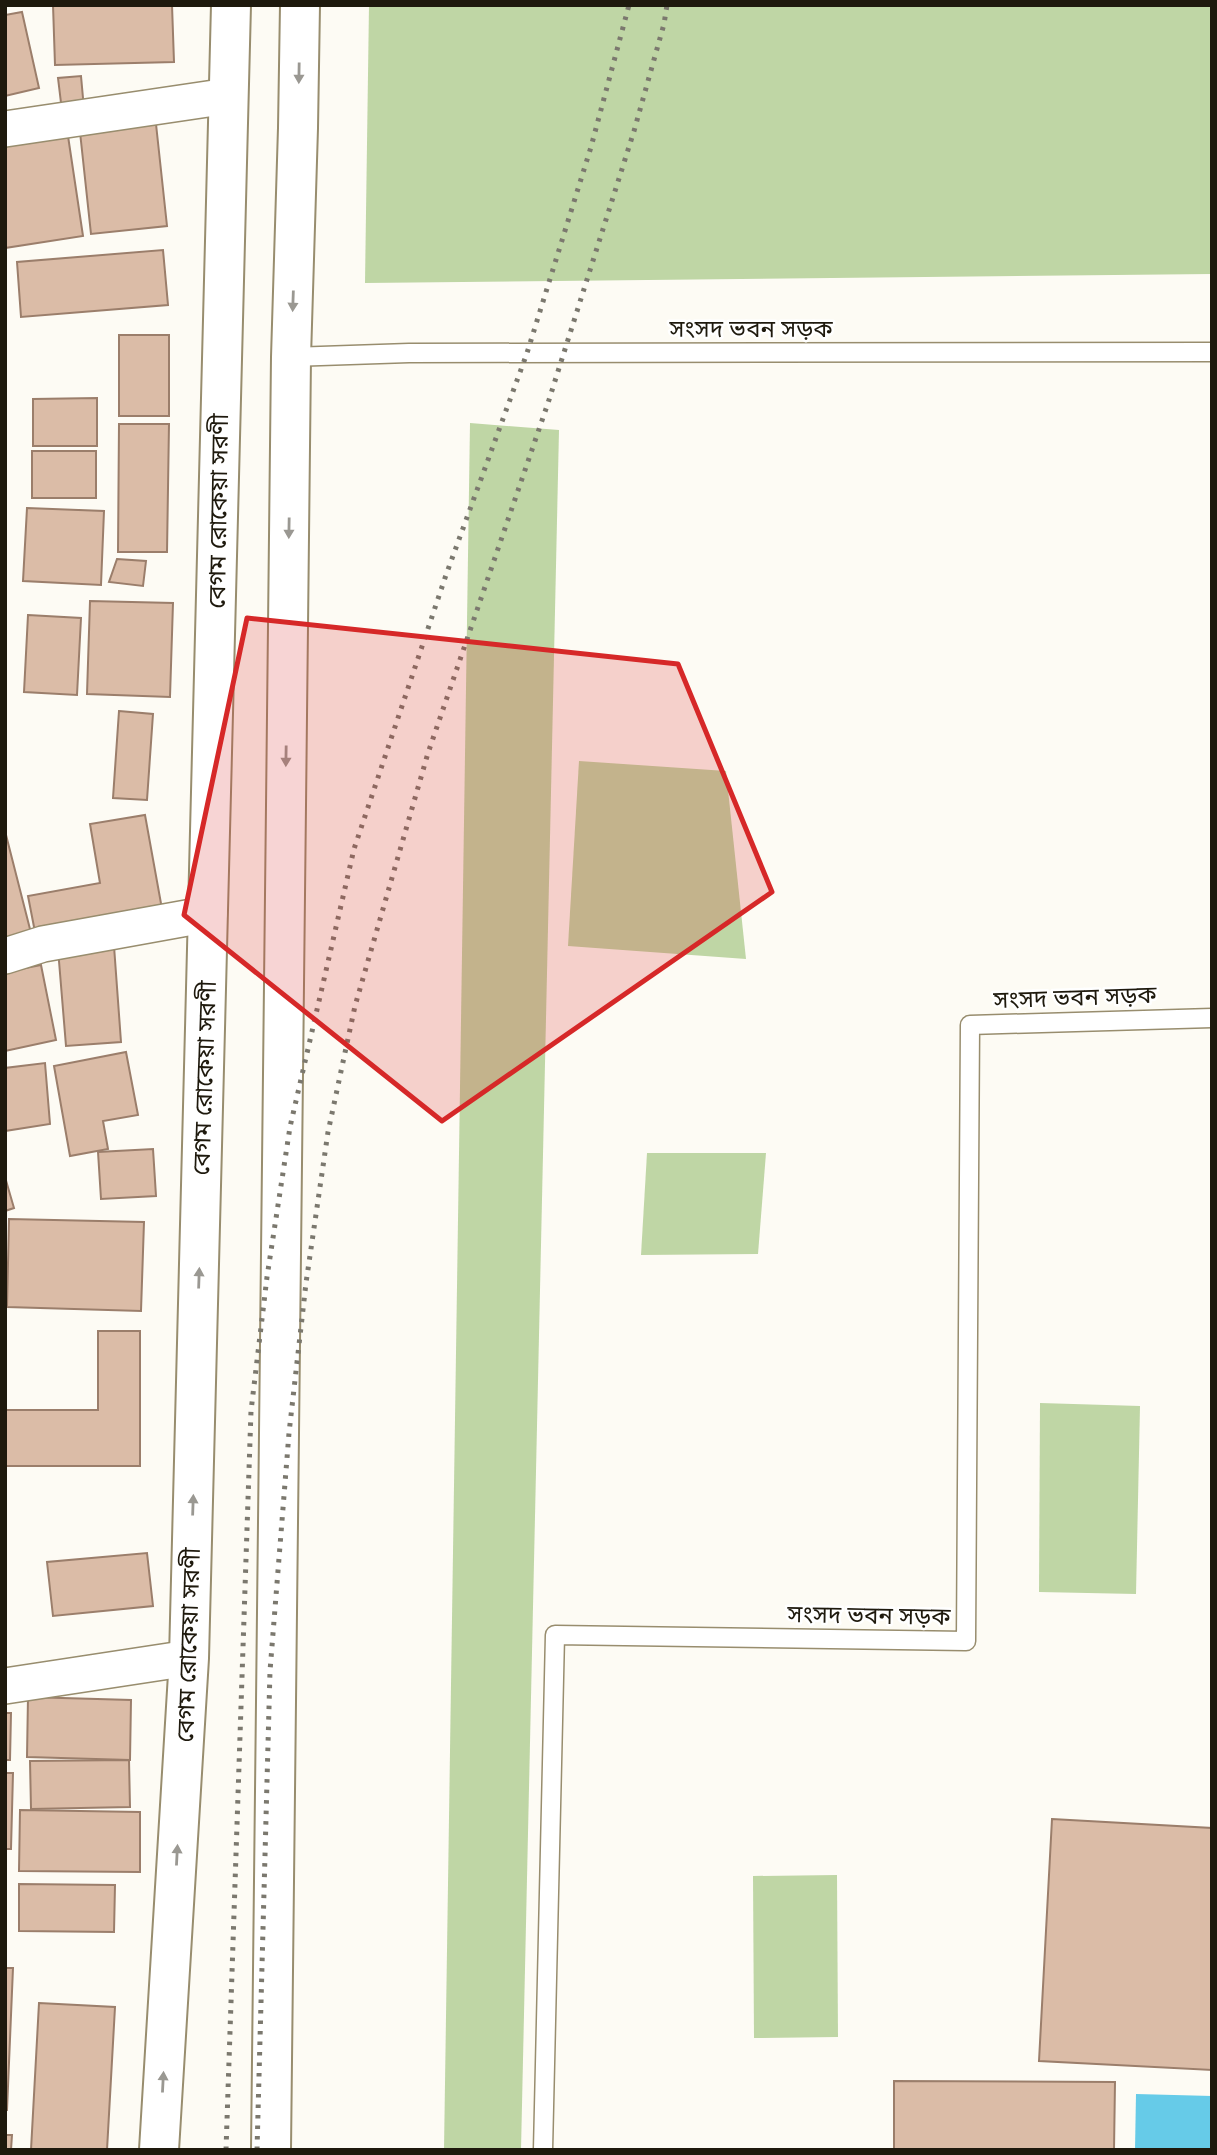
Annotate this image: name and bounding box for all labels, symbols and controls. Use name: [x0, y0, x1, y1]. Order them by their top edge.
one-way arrow: [293, 63, 305, 85]
one-way arrow: [287, 290, 298, 312]
street label: সংসদ ভবন সড়ক: [668, 314, 833, 343]
street label: বেগম রোকেয়া সরণী: [202, 413, 234, 609]
one-way arrow: [283, 518, 295, 540]
one-way arrow: [281, 745, 292, 767]
street label: বেগম রোকেয়া সরণী: [186, 979, 222, 1176]
street label: সংসদ ভবন সড়ক: [992, 980, 1158, 1014]
one-way arrow: [193, 1266, 205, 1288]
one-way arrow: [187, 1494, 199, 1516]
street label: বেগম রোকেয়া সরণী: [170, 1546, 206, 1743]
street label: সংসদ ভবন সড়ক: [786, 1599, 951, 1631]
one-way arrow: [172, 1843, 183, 1865]
one-way arrow: [158, 2070, 169, 2092]

